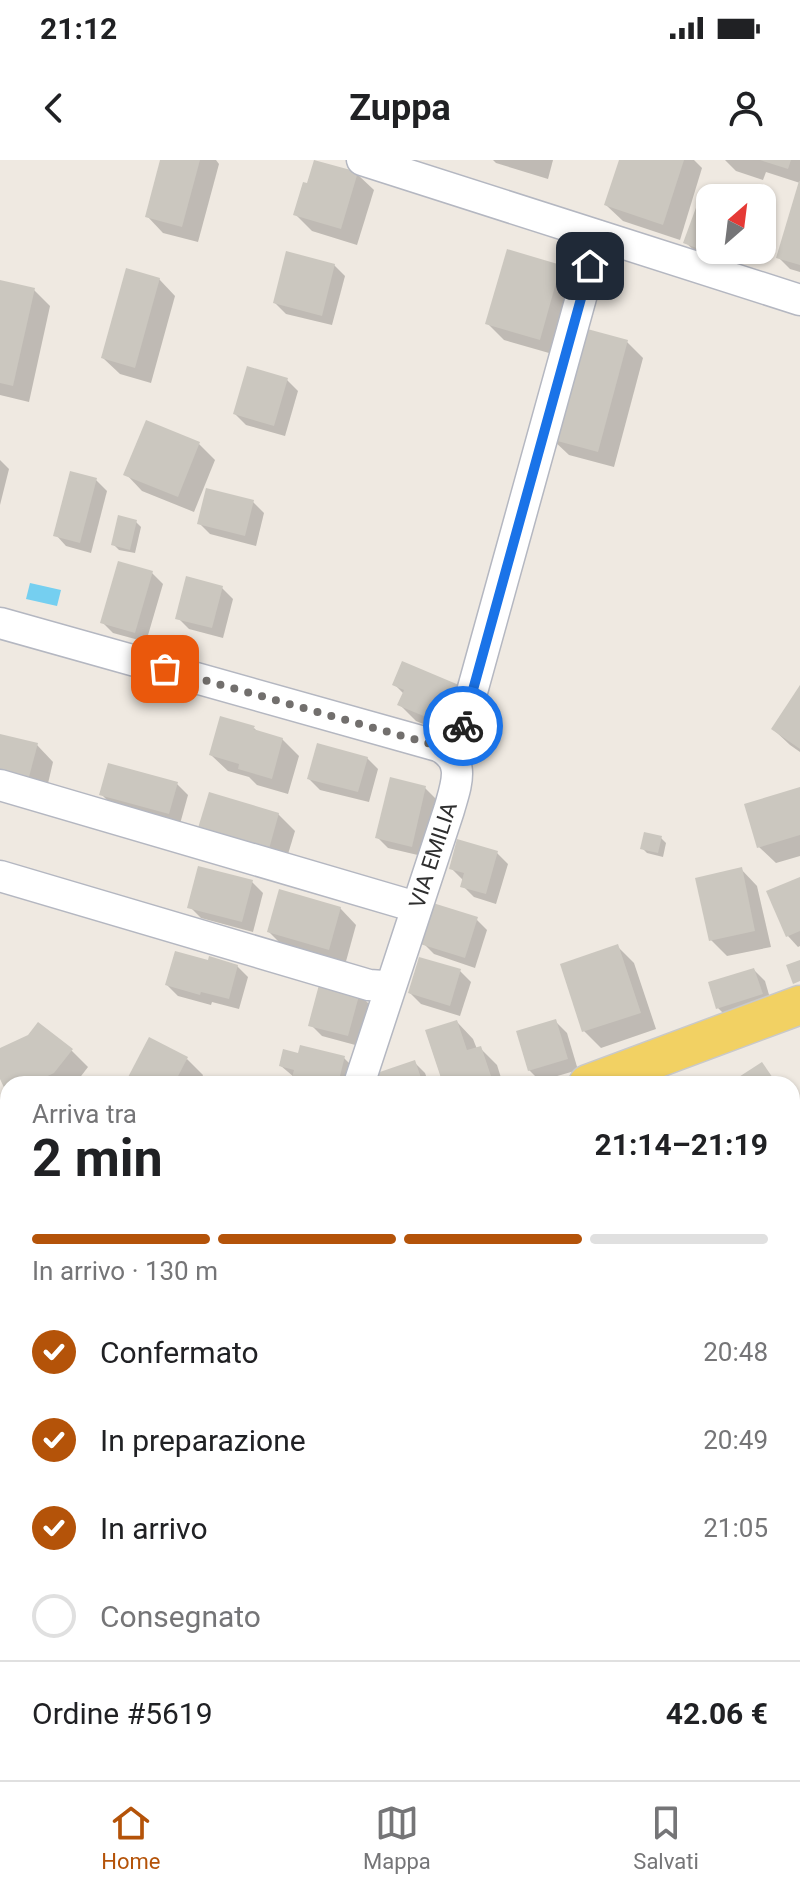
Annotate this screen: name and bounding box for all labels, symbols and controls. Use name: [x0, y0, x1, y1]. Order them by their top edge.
text: 21:12: [40, 11, 117, 46]
icon: back: [32, 86, 76, 130]
icon: person: [724, 86, 768, 130]
text: Zuppa: [349, 87, 451, 129]
north arrow: [696, 184, 776, 264]
map controls: [696, 184, 776, 264]
pin: [556, 232, 624, 300]
icon: home: [568, 244, 612, 288]
pin: [131, 635, 199, 703]
icon: bag: [143, 647, 187, 691]
courier: [423, 686, 503, 766]
icon: bike: [441, 704, 485, 748]
street label: VIA EMILIA: [404, 798, 462, 911]
text: Arriva tra: [32, 1099, 137, 1129]
text: 21:14–21:19: [594, 1127, 768, 1162]
text: 2 min: [32, 1128, 163, 1189]
text: In arrivo · 130 m: [32, 1256, 218, 1286]
icon: check: [32, 1330, 76, 1374]
text: Confermato: [100, 1335, 259, 1370]
text: 20:48: [703, 1337, 768, 1367]
icon: check: [32, 1418, 76, 1462]
text: In preparazione: [100, 1423, 306, 1458]
text: 20:49: [703, 1425, 768, 1455]
icon: check: [32, 1506, 76, 1550]
text: In arrivo: [100, 1511, 208, 1546]
text: 21:05: [703, 1513, 768, 1543]
text: Consegnato: [100, 1599, 261, 1634]
text: Ordine #5619: [32, 1696, 213, 1731]
text: 42.06 €: [666, 1696, 768, 1731]
tab: Home: [101, 1801, 160, 1874]
tab: Mappa: [363, 1801, 431, 1874]
tab: Salvati: [633, 1801, 699, 1874]

